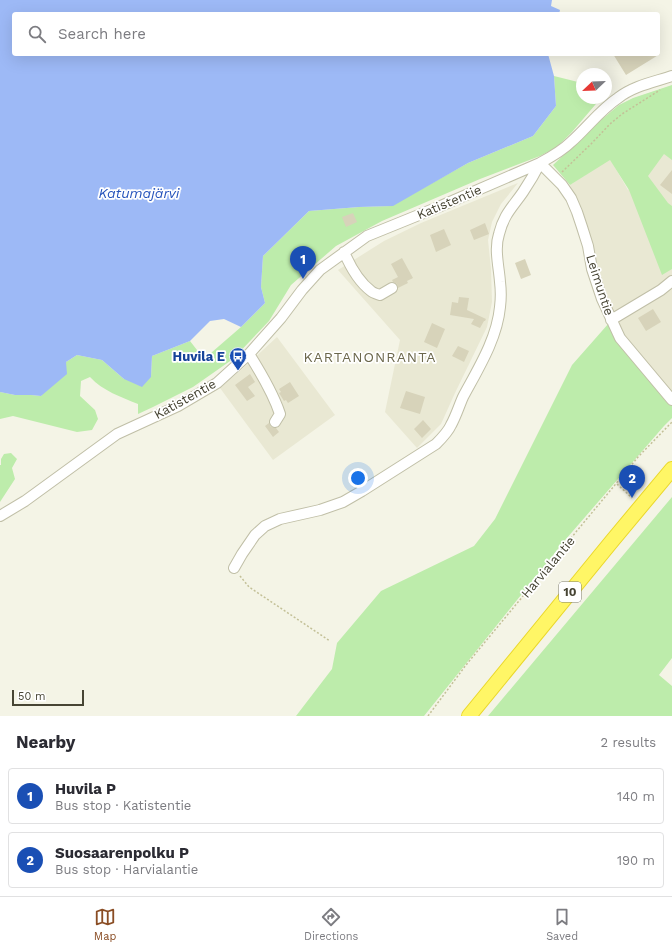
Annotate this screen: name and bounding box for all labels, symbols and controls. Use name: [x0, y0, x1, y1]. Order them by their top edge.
search box: [12, 12, 660, 56]
icon: search: [26, 23, 48, 45]
text: Search here: [58, 25, 146, 43]
north arrow: [576, 68, 612, 104]
street label: Katistentie: [415, 182, 483, 222]
water label: Katumajärvi: [99, 185, 180, 201]
pin: 1: [290, 246, 316, 279]
street label: Leimuntie: [583, 253, 617, 317]
bus stop icon: Huvila E: [228, 346, 248, 371]
place label: Huvila E: [173, 349, 225, 364]
district label: KARTANONRANTA: [303, 349, 437, 365]
street label: Katistentie: [151, 376, 219, 422]
pin: 2: [619, 465, 645, 498]
your location: [348, 468, 368, 488]
street label: Harvialantie: [518, 533, 578, 601]
road number: 10: [559, 582, 581, 602]
scale bar: [12, 688, 84, 707]
text: 50 m: [18, 690, 45, 703]
text: Nearby: [16, 732, 75, 752]
text: 2 results: [601, 735, 656, 750]
text: Huvila P: [55, 780, 116, 798]
text: 1: [27, 789, 33, 804]
text: 140 m: [617, 789, 655, 804]
text: Bus stop · Katistentie: [55, 798, 191, 813]
text: Suosaarenpolku P: [55, 844, 189, 862]
text: 2: [26, 853, 34, 868]
text: 190 m: [617, 853, 655, 868]
text: Bus stop · Harvialantie: [55, 862, 198, 877]
tab: Map: [94, 906, 116, 943]
tab: Directions: [304, 906, 358, 943]
tab: Saved: [546, 906, 578, 943]

